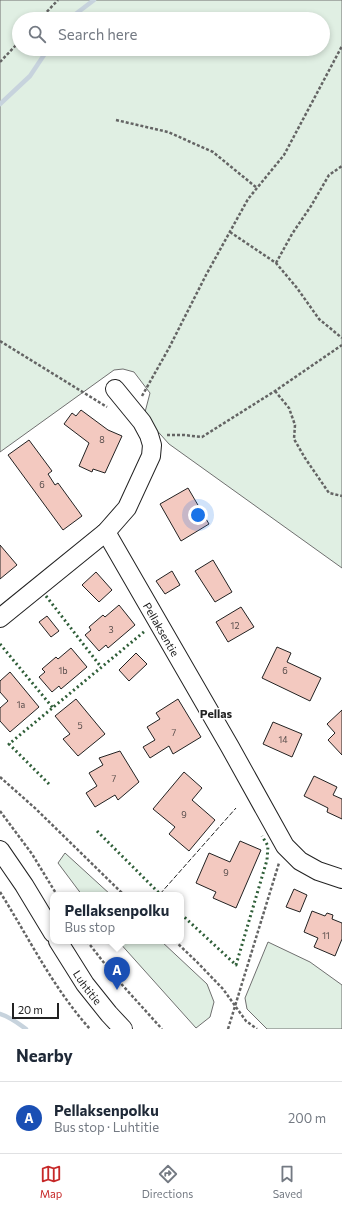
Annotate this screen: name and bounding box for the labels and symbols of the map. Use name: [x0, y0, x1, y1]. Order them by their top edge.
house number: 8: [99, 434, 105, 445]
house number: 6: [39, 479, 45, 490]
your location: [188, 505, 208, 525]
street label: Pellaksentie: [141, 600, 183, 658]
house number: 12: [231, 620, 239, 631]
house number: 3: [108, 624, 114, 635]
house number: 1b: [58, 665, 68, 676]
house number: 6: [282, 665, 288, 676]
house number: 1a: [17, 699, 26, 710]
district label: Pellas: [200, 706, 233, 720]
house number: 5: [77, 720, 83, 731]
house number: 7: [172, 727, 177, 738]
house number: 14: [278, 734, 288, 745]
house number: 7: [112, 773, 117, 784]
house number: 9: [181, 809, 187, 820]
house number: 9: [223, 867, 229, 878]
house number: 11: [322, 930, 330, 941]
pin: A: [104, 957, 130, 990]
street label: Luhtitie: [71, 967, 105, 1007]
scale bar: [12, 1001, 59, 1020]

